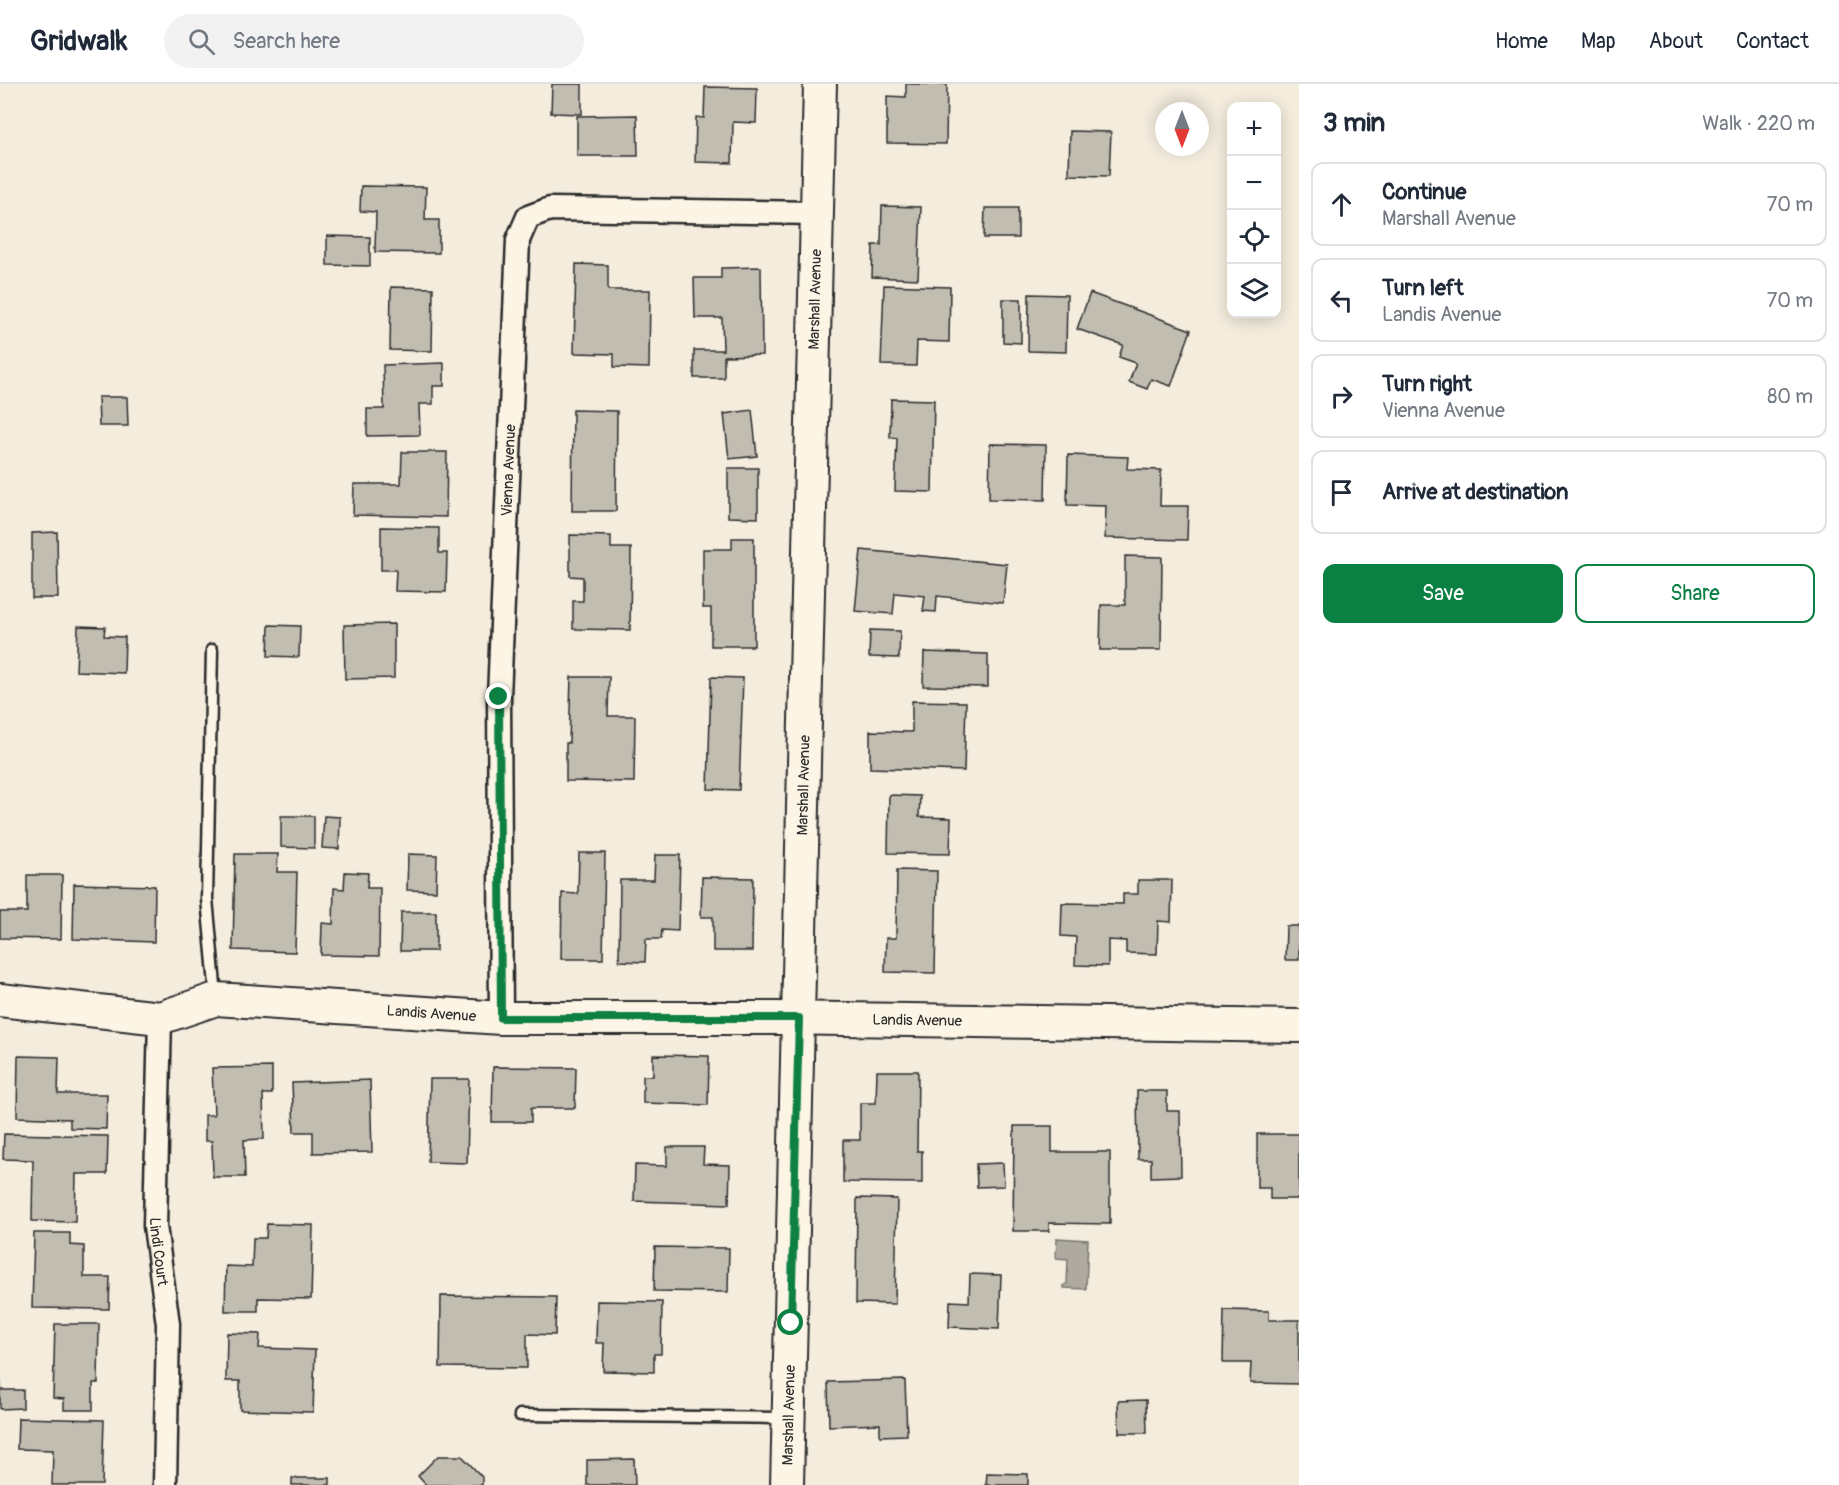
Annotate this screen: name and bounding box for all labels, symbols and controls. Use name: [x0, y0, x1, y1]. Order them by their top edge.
search box: [164, 14, 584, 68]
text: Gridwalk: [30, 24, 128, 59]
icon: search: [185, 25, 218, 58]
text: Search here: [233, 27, 340, 55]
text: Home: [1495, 28, 1548, 55]
text: Map: [1581, 28, 1616, 55]
text: About: [1649, 28, 1703, 55]
text: Contact: [1736, 28, 1809, 55]
north arrow: [1155, 102, 1209, 156]
map controls: [1227, 102, 1281, 318]
button: +: [1227, 102, 1281, 156]
text: 3 min: [1323, 107, 1385, 139]
text: Walk · 220 m: [1702, 111, 1815, 136]
button: −: [1227, 156, 1281, 210]
text: Continue: [1382, 178, 1466, 206]
icon: ahead: [1325, 188, 1358, 221]
text: 70 m: [1767, 192, 1813, 217]
text: Marshall Avenue: [1382, 206, 1516, 231]
button: locate: [1227, 210, 1281, 264]
street label: Marshall Avenue: [805, 248, 826, 350]
button: layers: [1227, 264, 1281, 318]
text: Turn left: [1382, 274, 1464, 302]
icon: left: [1325, 284, 1358, 317]
text: 70 m: [1767, 288, 1813, 313]
text: Landis Avenue: [1382, 302, 1501, 327]
text: Turn right: [1382, 370, 1472, 398]
icon: right: [1325, 380, 1358, 413]
text: 80 m: [1767, 384, 1813, 409]
text: Vienna Avenue: [1382, 398, 1505, 423]
street label: Vienna Avenue: [498, 423, 520, 517]
icon: arrive: [1325, 476, 1358, 509]
text: Arrive at destination: [1382, 478, 1568, 506]
button: Save: [1323, 564, 1563, 623]
button: Share: [1575, 564, 1815, 623]
route end: [485, 683, 511, 709]
street label: Marshall Avenue: [793, 734, 815, 836]
street label: Landis Avenue: [386, 1001, 477, 1026]
street label: Landis Avenue: [872, 1010, 963, 1031]
street label: Lindi Court: [145, 1217, 172, 1288]
route start: [777, 1309, 803, 1335]
street label: Marshall Avenue: [778, 1364, 800, 1465]

